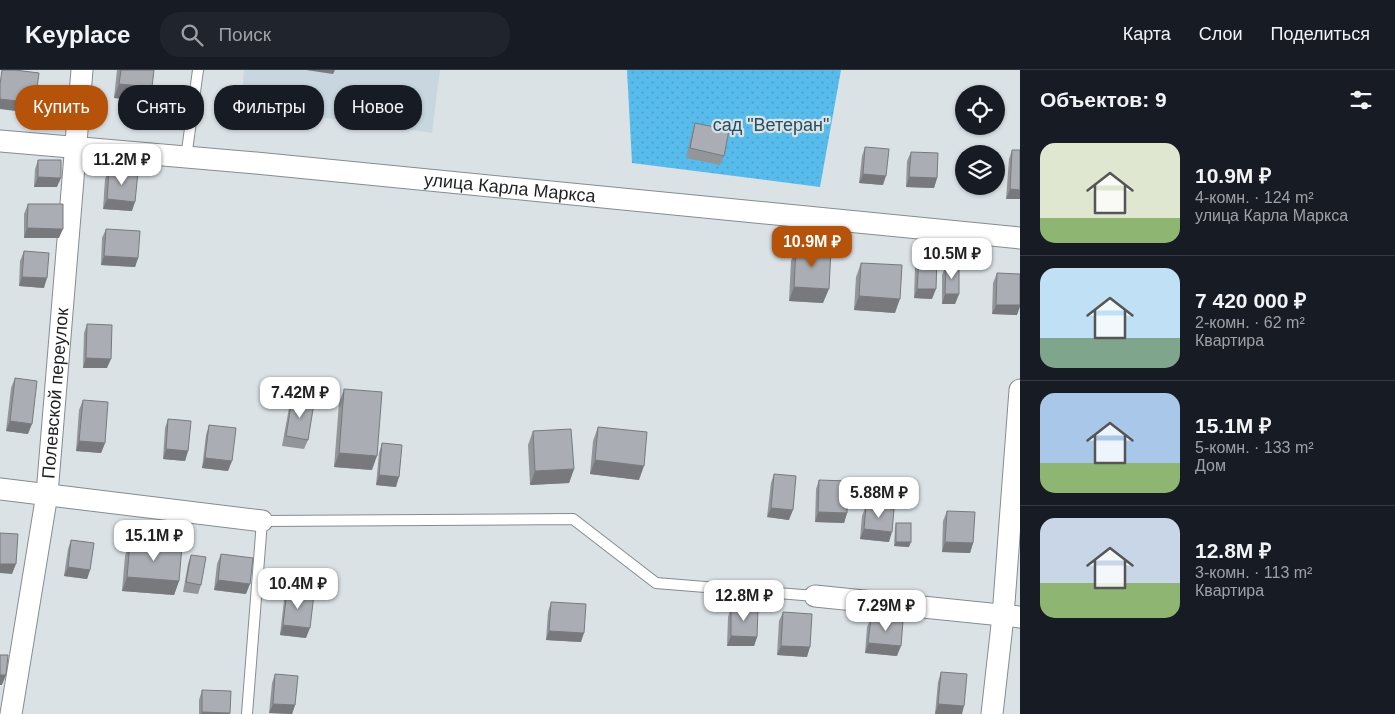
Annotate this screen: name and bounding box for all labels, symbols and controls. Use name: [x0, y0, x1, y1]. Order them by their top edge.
search box: [160, 12, 510, 57]
text: Keyplace: [25, 21, 130, 48]
icon: search: [178, 21, 206, 49]
text: Поиск: [218, 24, 271, 45]
text: Карта: [1123, 24, 1171, 44]
text: Слои: [1199, 24, 1243, 44]
text: Поделиться: [1271, 24, 1370, 44]
chip: Купить: [15, 85, 108, 130]
chip: Снять: [118, 85, 204, 130]
chip: Фильтры: [214, 85, 324, 130]
chip: Новое: [334, 85, 422, 130]
map controls: [955, 85, 1005, 195]
button: locate: [955, 85, 1005, 135]
icon: filters: [1347, 86, 1375, 114]
text: Объектов: 9: [1040, 88, 1167, 111]
park label: сад "Ветеран": [713, 115, 829, 135]
pin: 11.2M ₽: [76, 144, 168, 186]
button: layers: [955, 145, 1005, 195]
text: 11.2M ₽: [93, 151, 151, 168]
icon: home: [1080, 163, 1140, 223]
text: 10.9M ₽: [1195, 164, 1271, 187]
street label: улица Карла Маркса: [423, 170, 598, 206]
text: 4-комн. · 124 m²: [1195, 189, 1314, 206]
text: улица Карла Маркса: [1195, 207, 1348, 224]
pin: 10.9M ₽: [766, 226, 858, 268]
text: 10.9M ₽: [783, 233, 841, 250]
pin: 10.5M ₽: [906, 238, 998, 280]
text: 10.5M ₽: [923, 245, 981, 262]
icon: home: [1080, 288, 1140, 348]
text: 7 420 000 ₽: [1195, 289, 1306, 312]
street label: Полевской переулок: [38, 307, 72, 480]
text: 2-комн. · 62 m²: [1195, 314, 1305, 331]
text: Квартира: [1195, 332, 1264, 349]
pin: 7.42M ₽: [254, 376, 346, 419]
text: 7.42M ₽: [271, 384, 329, 401]
icon: home: [1080, 413, 1140, 473]
text: 15.1M ₽: [1195, 414, 1271, 437]
text: 5-комн. · 133 m²: [1195, 439, 1314, 456]
text: Дом: [1195, 457, 1226, 474]
pin: 5.88M ₽: [833, 476, 925, 519]
text: 5.88M ₽: [850, 484, 908, 501]
pin: 15.1M ₽: [108, 520, 200, 562]
text: 15.1M ₽: [125, 527, 183, 544]
icon: home: [1080, 538, 1140, 598]
text: 12.8M ₽: [1195, 539, 1271, 562]
text: 3-комн. · 113 m²: [1195, 564, 1312, 581]
pin: 10.4M ₽: [252, 568, 344, 610]
text: 10.4M ₽: [269, 575, 327, 592]
pin: 12.8M ₽: [698, 580, 790, 622]
text: Квартира: [1195, 582, 1264, 599]
text: 12.8M ₽: [715, 587, 773, 604]
pin: 7.29M ₽: [840, 590, 932, 632]
text: 7.29M ₽: [857, 597, 915, 614]

